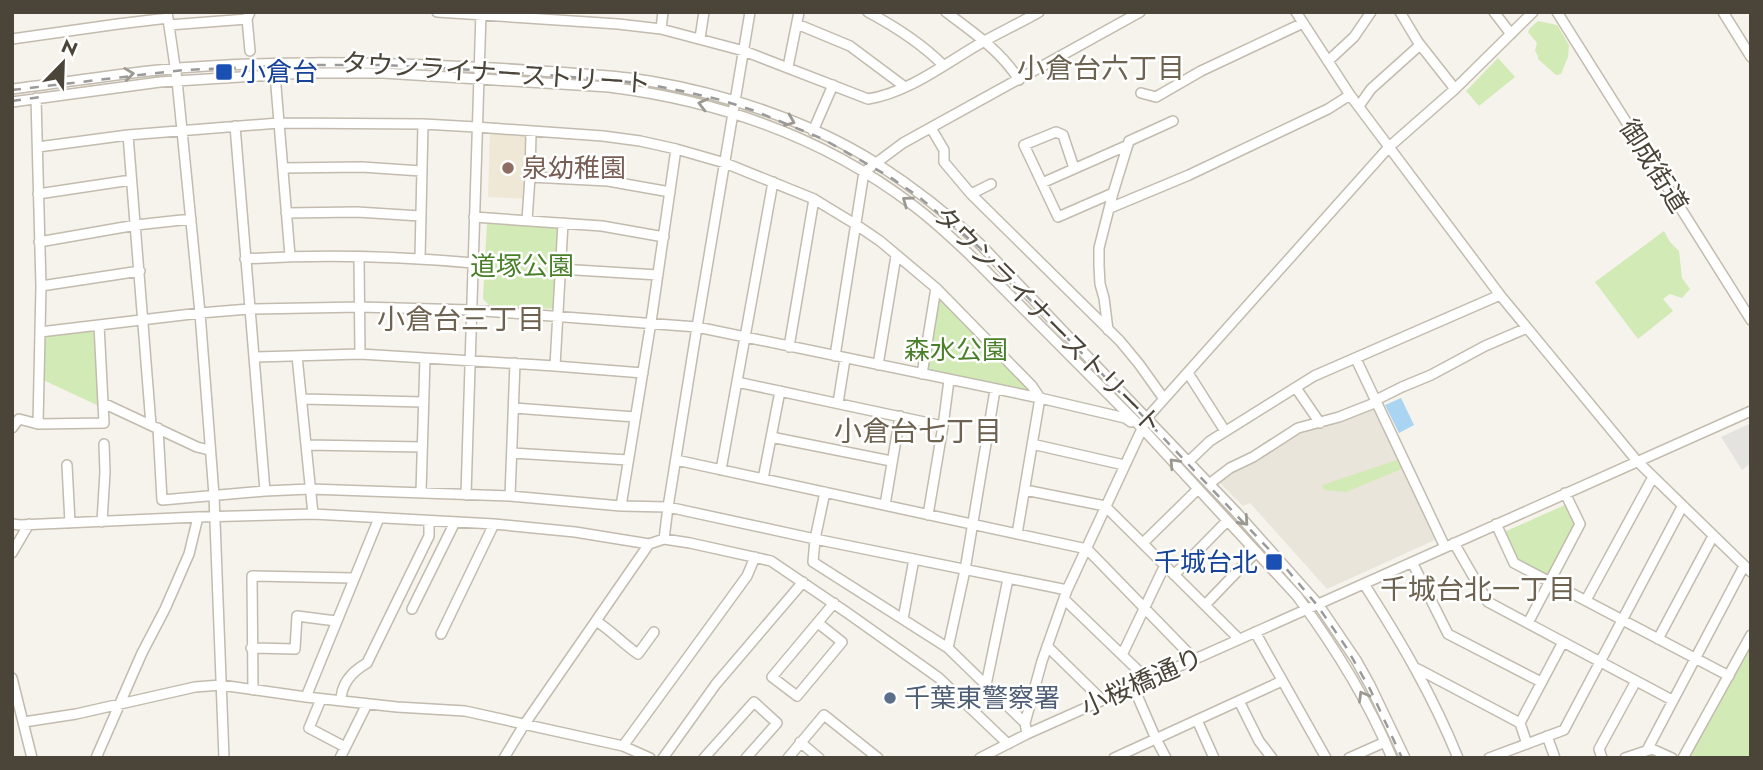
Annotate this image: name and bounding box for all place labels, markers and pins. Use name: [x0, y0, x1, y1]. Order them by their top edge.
place label: 小倉台: [240, 53, 318, 91]
marker: 小倉台: [214, 62, 234, 82]
place label: 泉幼稚園: [522, 149, 626, 187]
marker: 泉幼稚園: [500, 160, 516, 176]
place label: 千城台北: [1154, 543, 1258, 581]
marker: 千城台北: [1264, 552, 1284, 572]
place label: 千葉東警察署: [904, 679, 1060, 717]
marker: 千葉東警察署: [882, 690, 898, 706]

